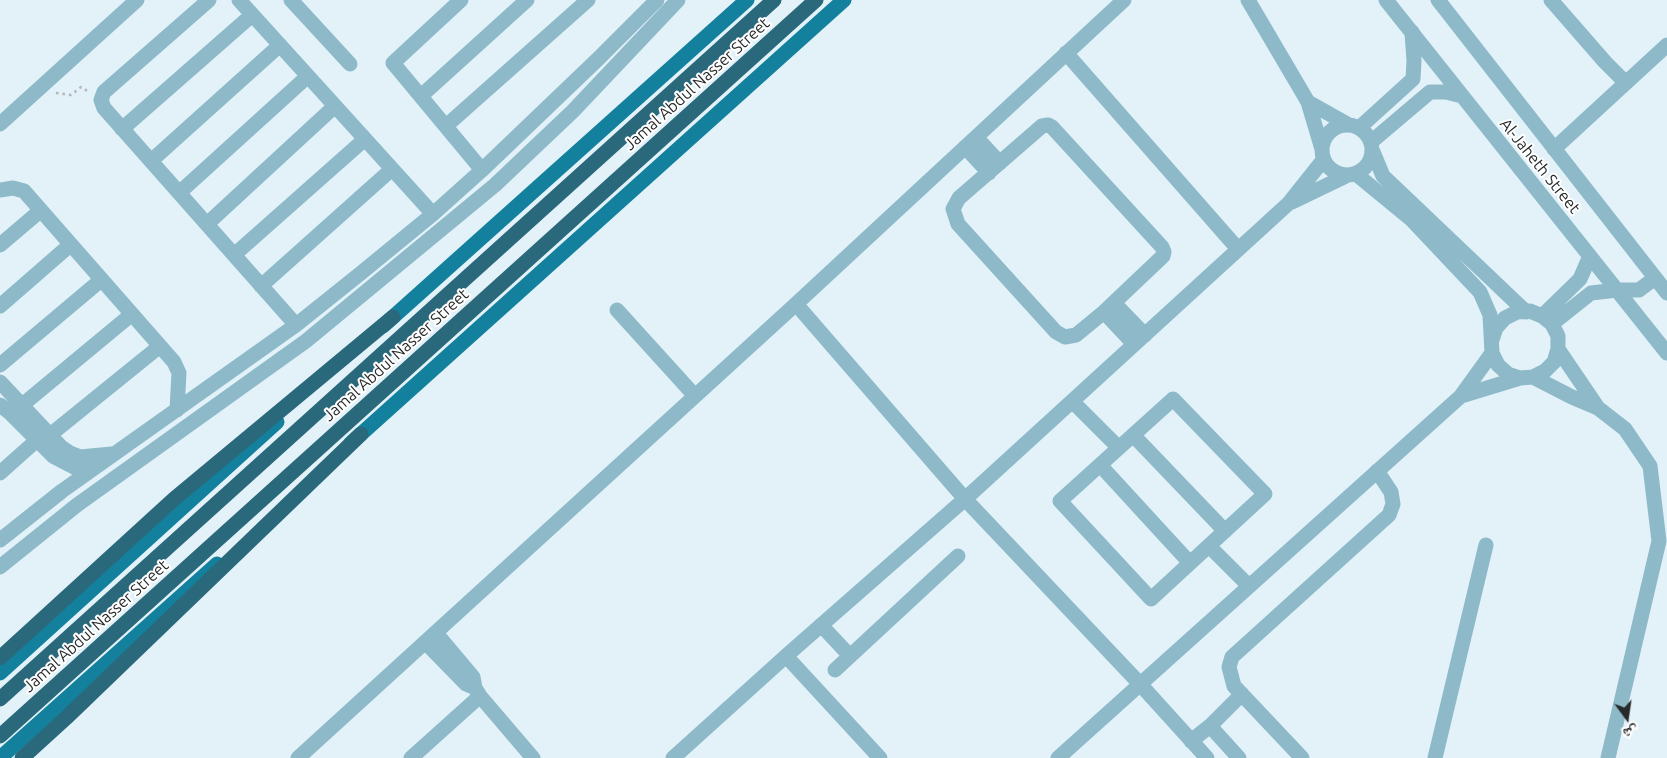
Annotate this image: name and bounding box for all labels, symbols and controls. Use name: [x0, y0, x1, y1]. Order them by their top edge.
street label: Jamal Abdul Nasser Street: [620, 14, 774, 154]
street label: Al-Jaheth Street: [1496, 115, 1584, 217]
street label: Jamal Abdul Nasser Street: [319, 285, 473, 425]
street label: Jamal Abdul Nasser Street: [19, 556, 173, 696]
north arrow: [1602, 693, 1652, 743]
text: ش: [1621, 723, 1640, 742]

